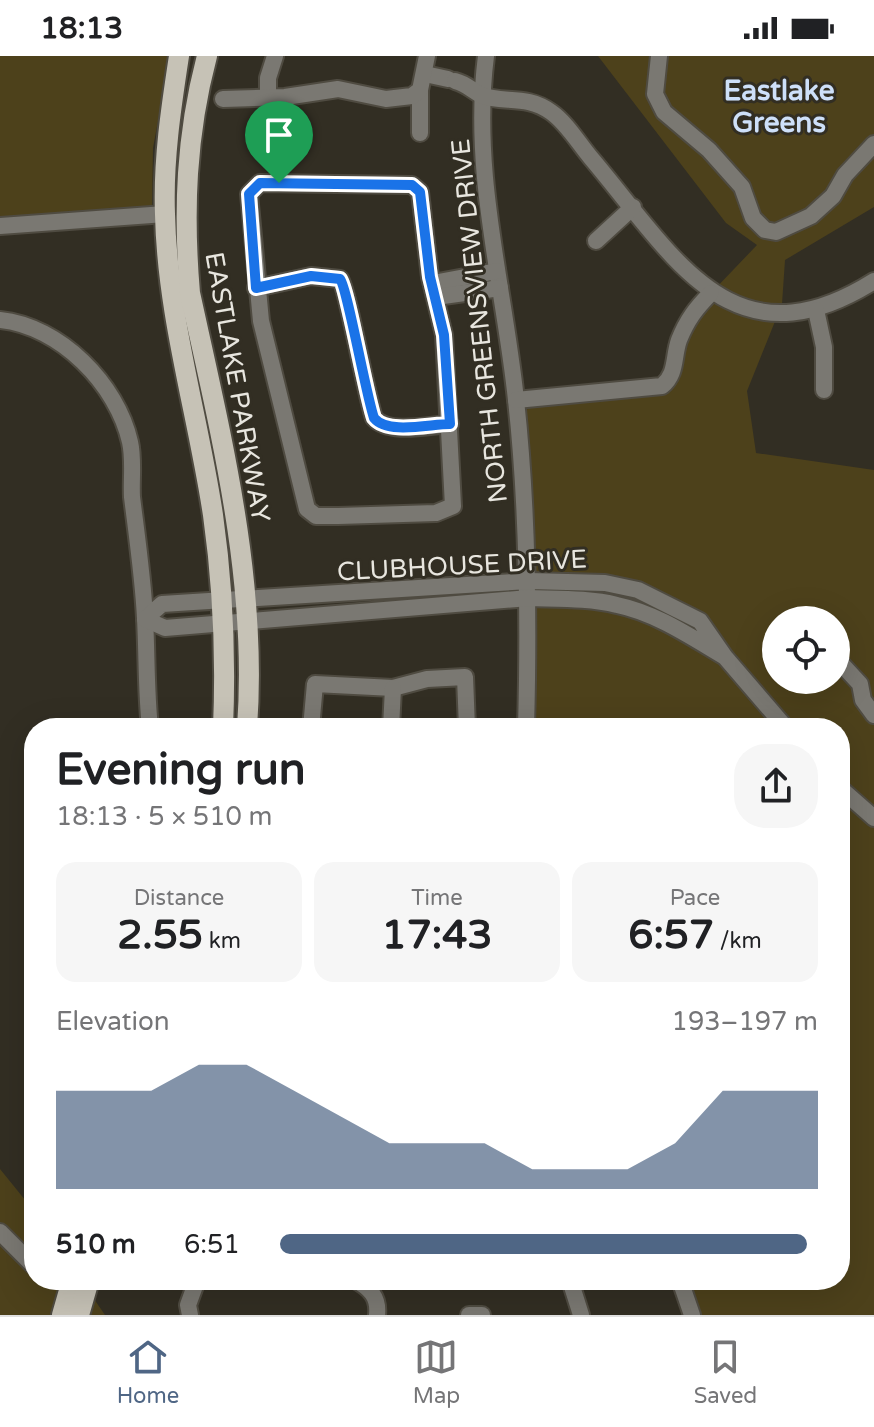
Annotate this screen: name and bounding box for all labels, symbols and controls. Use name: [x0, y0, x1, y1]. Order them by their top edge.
text: 18:13: [40, 10, 123, 47]
district label: Eastlake Greens: [724, 74, 835, 140]
pin: [245, 101, 313, 183]
icon: arrive: [257, 113, 301, 157]
street label: NORTH GREENSVIEW DRIVE: [445, 137, 514, 505]
street label: EASTLAKE PARKWAY: [198, 250, 277, 525]
street label: CLUBHOUSE DRIVE: [336, 543, 588, 588]
map controls: [762, 606, 850, 694]
button: locate: [762, 606, 850, 694]
text: Evening run: [56, 744, 305, 797]
button: share: [734, 744, 818, 828]
text: 18:13 · 5 × 510 m: [56, 801, 272, 832]
text: Distance: [134, 885, 224, 911]
text: Time: [411, 885, 463, 911]
text: Pace: [670, 885, 720, 911]
text: 2.55: [117, 911, 203, 959]
text: 17:43: [382, 911, 492, 959]
text: 6:57: [628, 911, 714, 959]
text: km: [203, 928, 241, 954]
text: /km: [714, 928, 762, 954]
text: Elevation: [56, 1006, 170, 1037]
text: 193–197 m: [672, 1006, 818, 1037]
text: 510 m: [56, 1229, 136, 1260]
text: 6:51: [184, 1229, 240, 1260]
tab: Home: [117, 1335, 179, 1409]
tab: Map: [413, 1335, 460, 1409]
tab: Saved: [694, 1335, 757, 1409]

